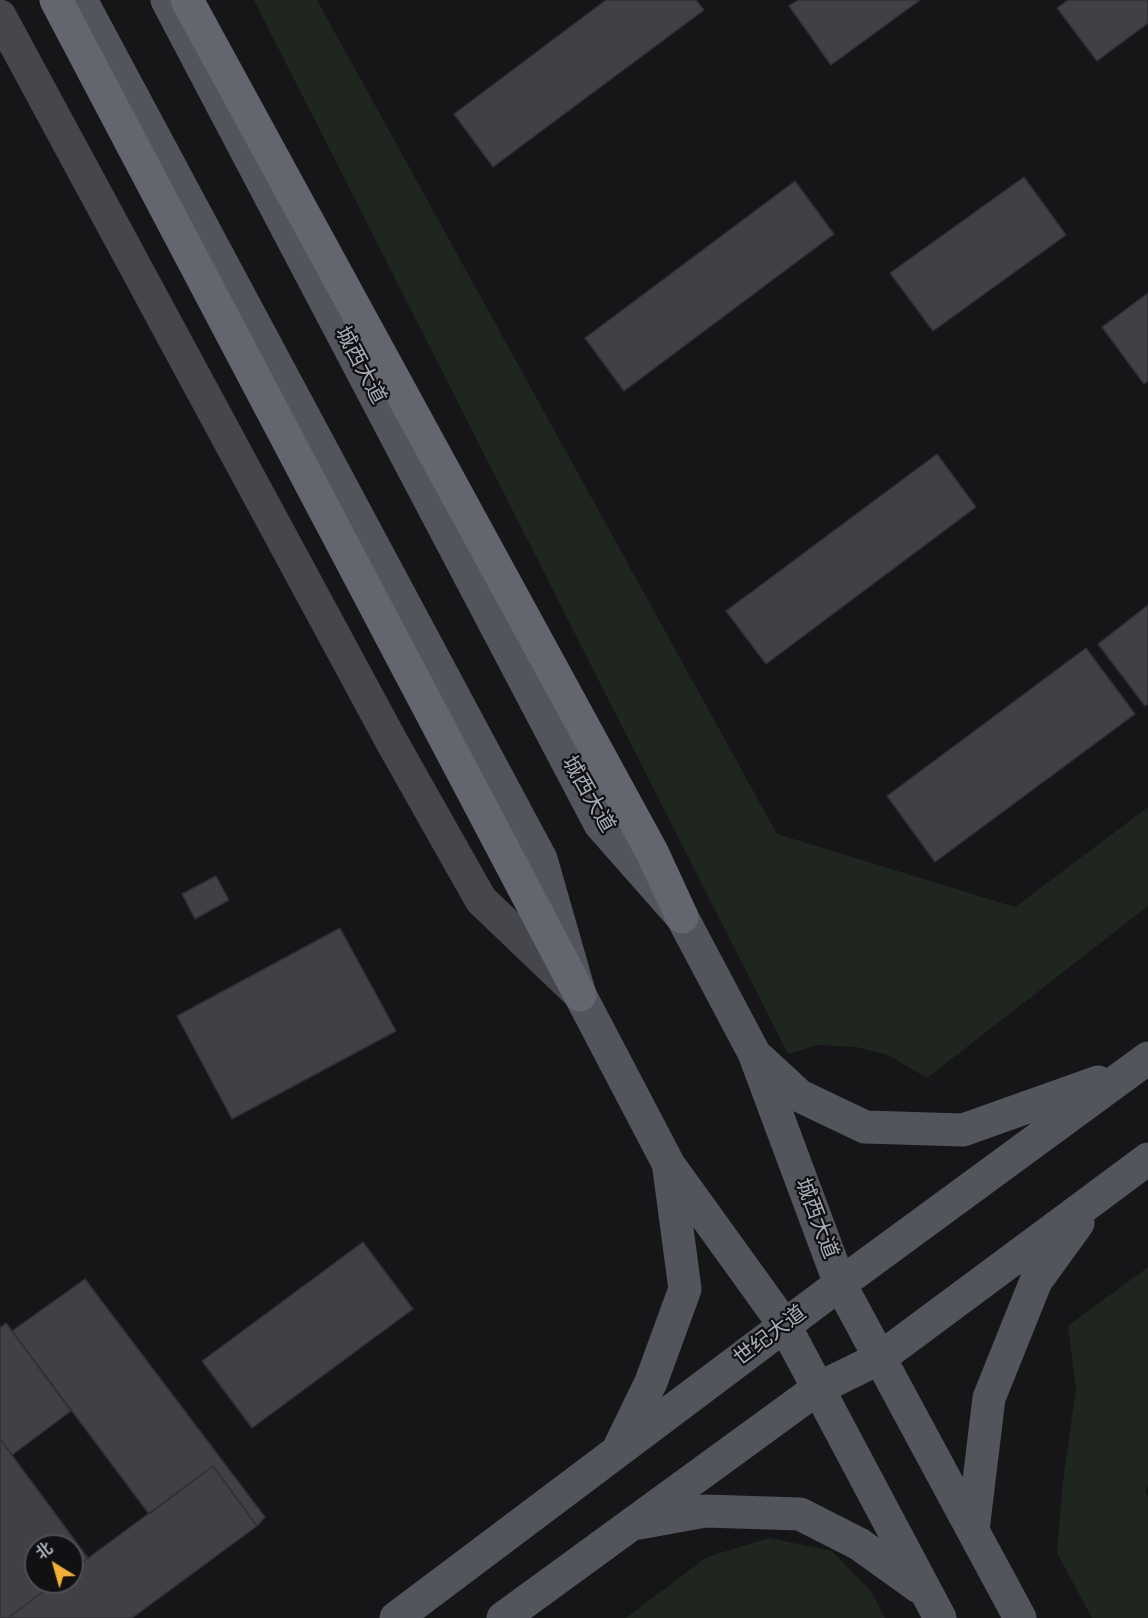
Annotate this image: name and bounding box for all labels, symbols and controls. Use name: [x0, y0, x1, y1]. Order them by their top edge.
street label: 城西大道: [328, 323, 390, 409]
street label: 城西大道: [555, 752, 619, 838]
street label: 城西大道: [788, 1175, 842, 1263]
street label: 世纪大道: [730, 1302, 812, 1372]
north arrow: [24, 1534, 84, 1594]
text: 北: [31, 1538, 57, 1565]

